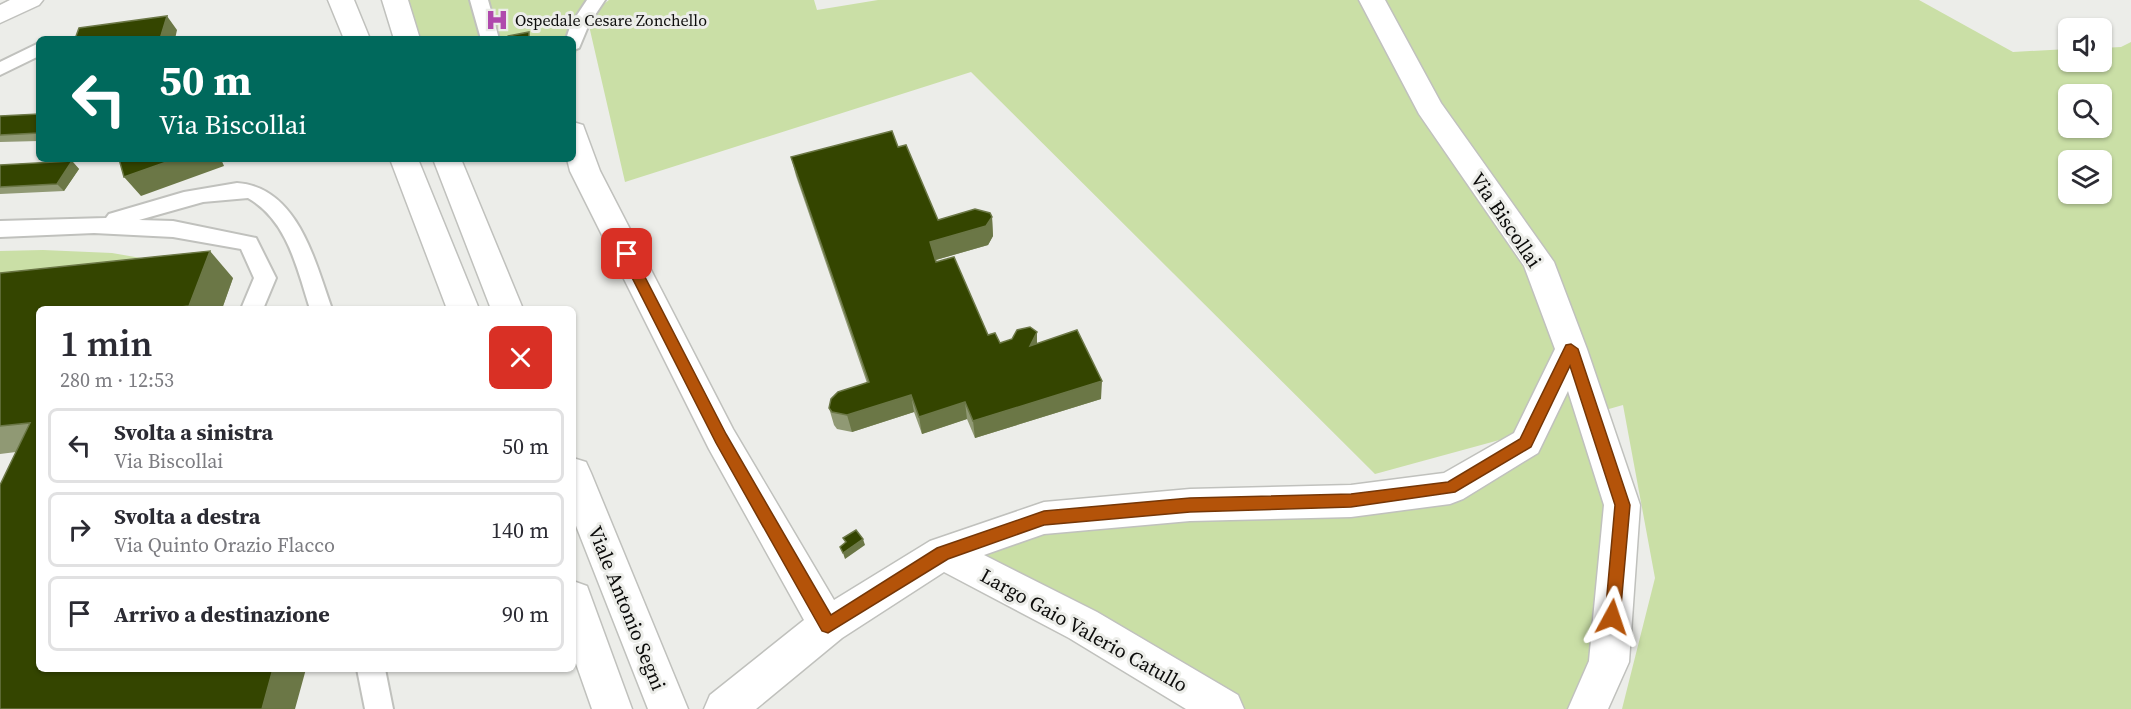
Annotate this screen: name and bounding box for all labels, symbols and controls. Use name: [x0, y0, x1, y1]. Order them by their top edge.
hospital icon: Ospedale Cesare Zonchello: [484, 7, 510, 33]
place label: Ospedale Cesare Zonchello: [515, 9, 707, 31]
map controls: [2058, 18, 2112, 204]
button: sound: [2058, 18, 2112, 72]
text: 50 m: [159, 51, 252, 109]
icon: left: [60, 60, 138, 138]
button: search: [2058, 84, 2112, 138]
text: Via Biscollai: [159, 106, 307, 143]
button: layers: [2058, 150, 2112, 204]
street label: Via Biscollai: [1464, 167, 1548, 273]
pin: [601, 228, 652, 279]
icon: arrive: [610, 237, 643, 270]
text: 1 min: [60, 319, 152, 368]
button: close: [489, 326, 552, 389]
text: 280 m · 12:53: [60, 366, 174, 394]
text: Svolta a sinistra: [114, 417, 273, 447]
icon: left: [63, 429, 96, 462]
text: 50 m: [502, 431, 549, 461]
text: Via Biscollai: [114, 447, 223, 475]
text: Svolta a destra: [114, 501, 260, 531]
icon: right: [63, 513, 96, 546]
text: 140 m: [491, 515, 549, 545]
street label: Viale Antonio Segni: [581, 522, 673, 695]
text: Via Quinto Orazio Flacco: [114, 531, 335, 559]
street label: Largo Gaio Valerio Catullo: [975, 561, 1193, 699]
position arrow: [1580, 585, 1644, 649]
icon: arrive: [63, 597, 96, 630]
text: Arrivo a destinazione: [114, 599, 330, 629]
text: 90 m: [502, 599, 549, 629]

